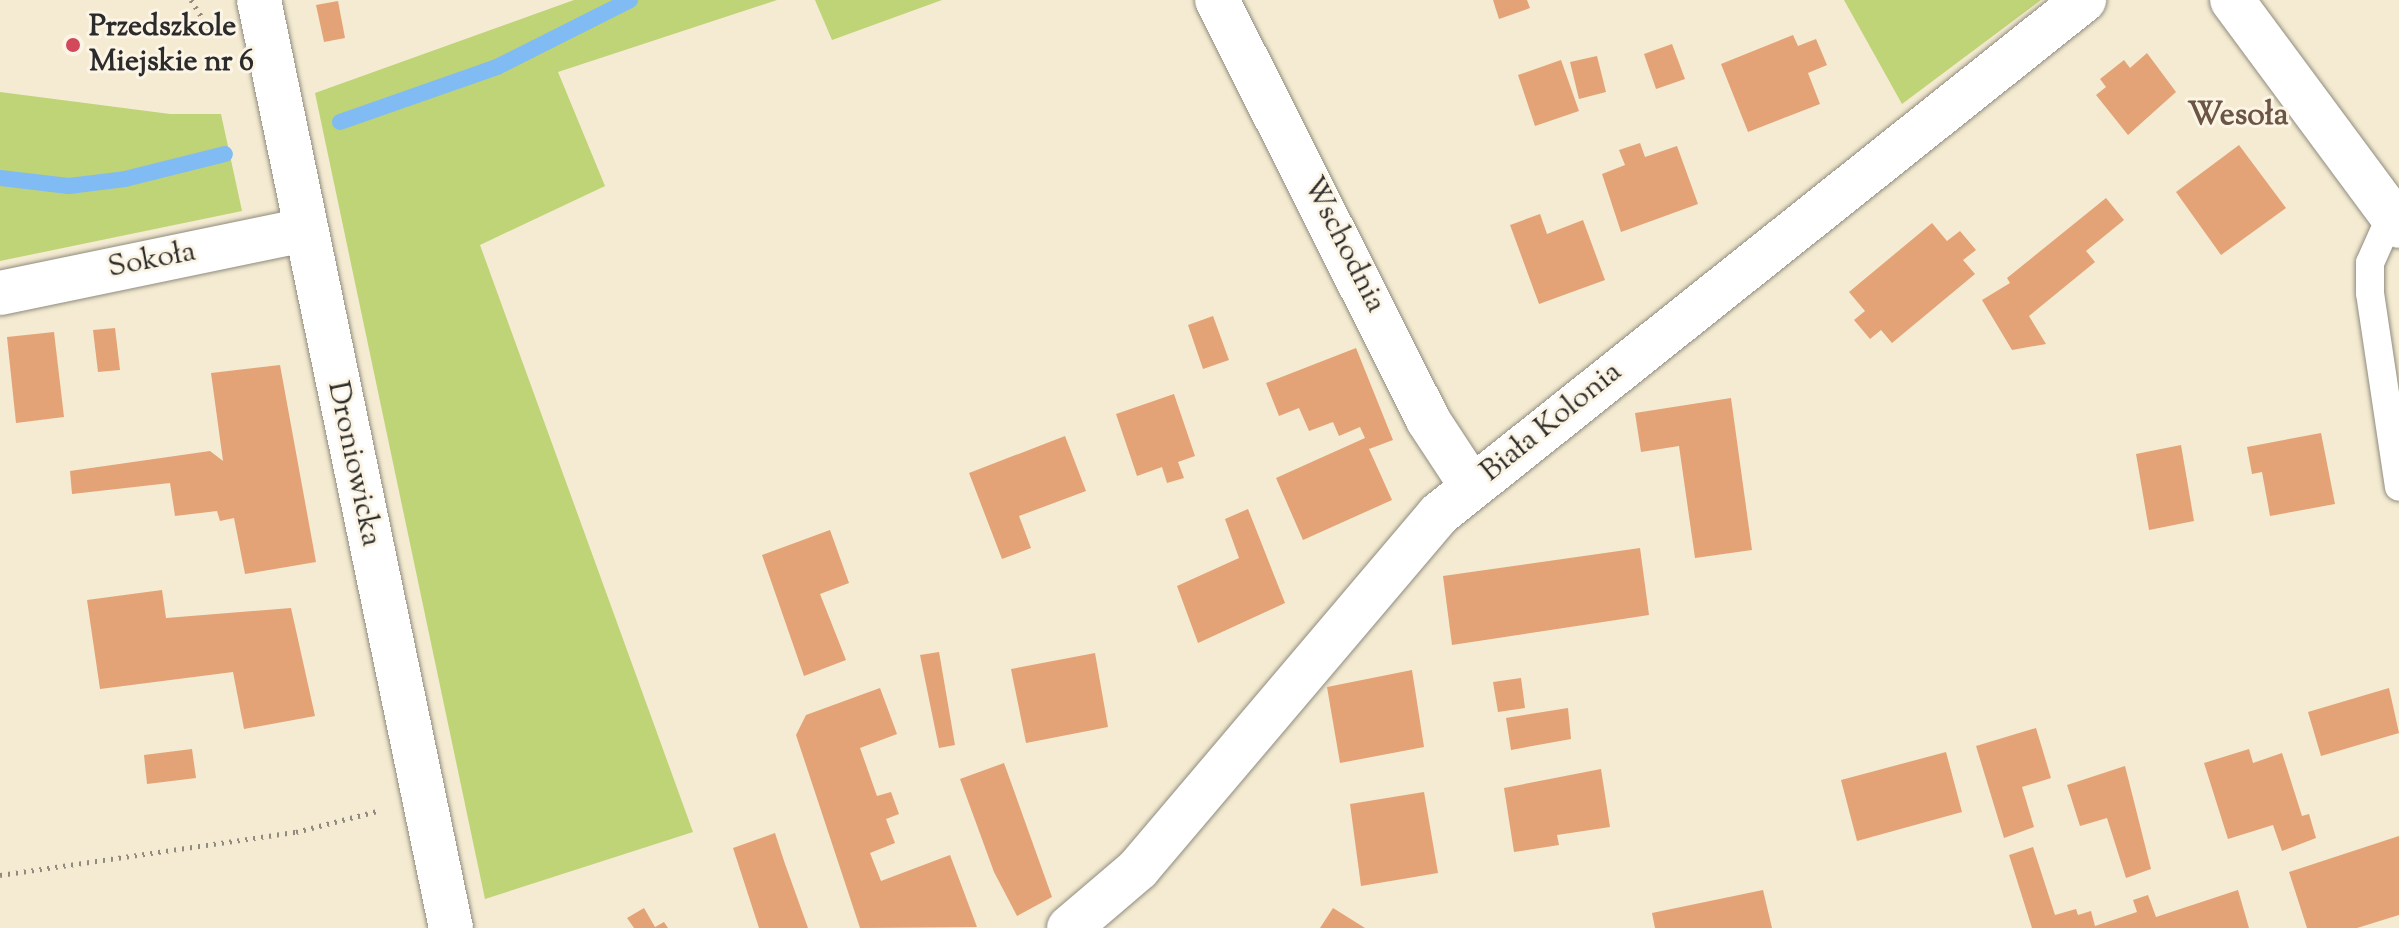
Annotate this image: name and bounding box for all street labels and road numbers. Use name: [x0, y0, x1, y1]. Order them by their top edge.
street label: Wschodnia: [1293, 171, 1393, 319]
street label: Sokoła: [105, 235, 199, 287]
street label: Biała Kolonia: [1474, 355, 1630, 491]
street label: Droniowicka: [318, 378, 388, 550]

